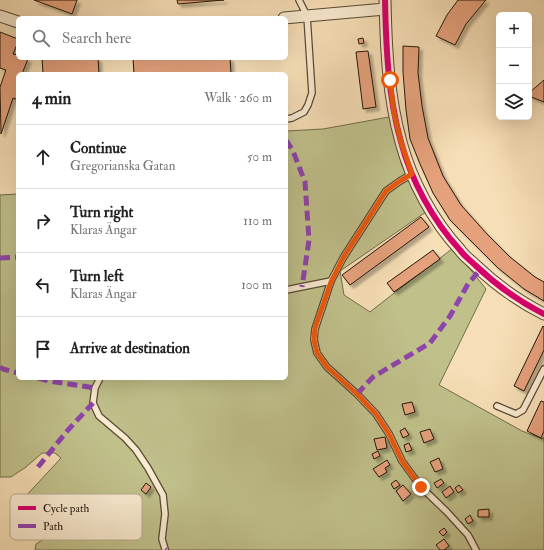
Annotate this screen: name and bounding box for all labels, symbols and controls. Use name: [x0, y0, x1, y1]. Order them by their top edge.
map controls: [496, 12, 532, 120]
button: +: [496, 12, 532, 48]
search box: [16, 16, 288, 60]
icon: search: [30, 27, 52, 49]
text: Search here: [62, 29, 131, 48]
button: −: [496, 48, 532, 84]
route start: [381, 71, 399, 89]
button: layers: [496, 84, 532, 120]
text: 4 min: [32, 88, 71, 109]
text: Walk · 260 m: [204, 90, 272, 106]
text: Continue: [70, 139, 126, 158]
icon: ahead: [32, 146, 54, 168]
text: 50 m: [247, 149, 272, 165]
text: Gregorianska Gatan: [70, 158, 175, 174]
text: Turn right: [70, 203, 133, 222]
icon: right: [32, 210, 54, 232]
text: 110 m: [243, 213, 272, 229]
text: Klaras Ängar: [70, 222, 137, 238]
text: Turn left: [70, 267, 124, 286]
icon: left: [32, 274, 54, 296]
text: 100 m: [241, 277, 272, 293]
text: Klaras Ängar: [70, 286, 137, 302]
icon: arrive: [32, 338, 54, 360]
text: Arrive at destination: [70, 339, 190, 358]
route end: [412, 478, 430, 496]
legend: [10, 494, 142, 540]
text: Cycle path: [43, 502, 89, 516]
text: Path: [43, 520, 63, 533]

